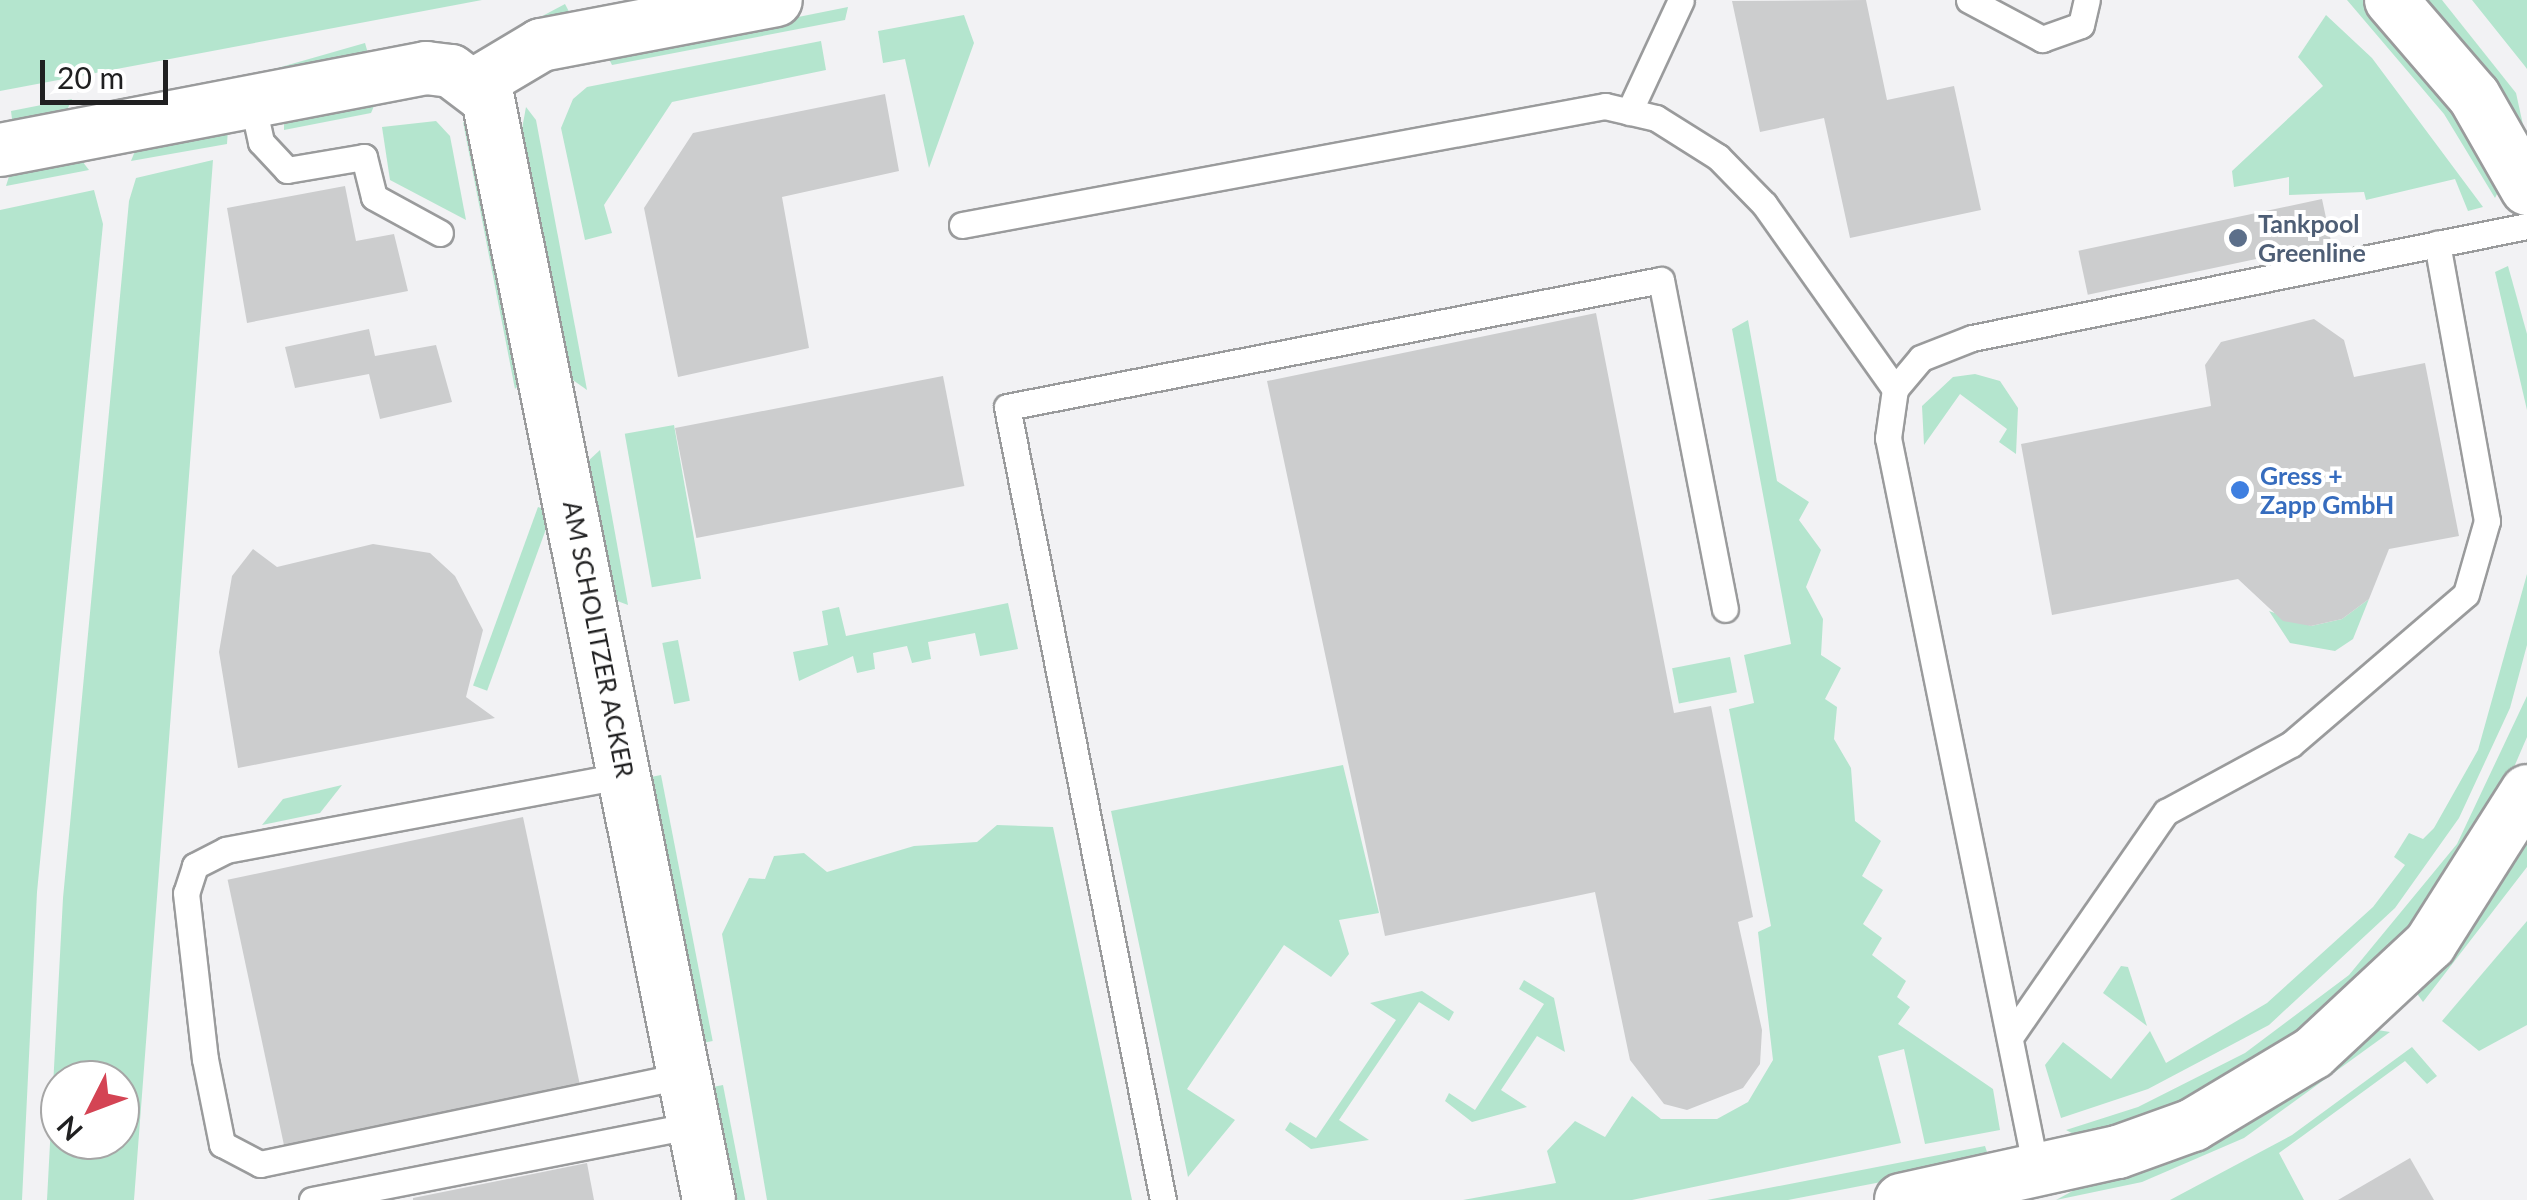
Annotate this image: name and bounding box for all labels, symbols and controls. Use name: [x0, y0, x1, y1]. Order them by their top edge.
scale bar: [45, 40, 172, 102]
text: 20 m: [57, 59, 124, 95]
place label: Tankpool Greenline: [2258, 209, 2366, 268]
marker: Tankpool Greenline: [2227, 227, 2249, 249]
place label: Gress + Zapp GmbH: [2260, 461, 2394, 520]
marker: Gress + Zapp GmbH: [2229, 479, 2251, 501]
street label: AM SCHOLITZER ACKER: [557, 498, 641, 780]
north arrow: [40, 1060, 140, 1160]
text: N: [49, 1109, 89, 1148]

